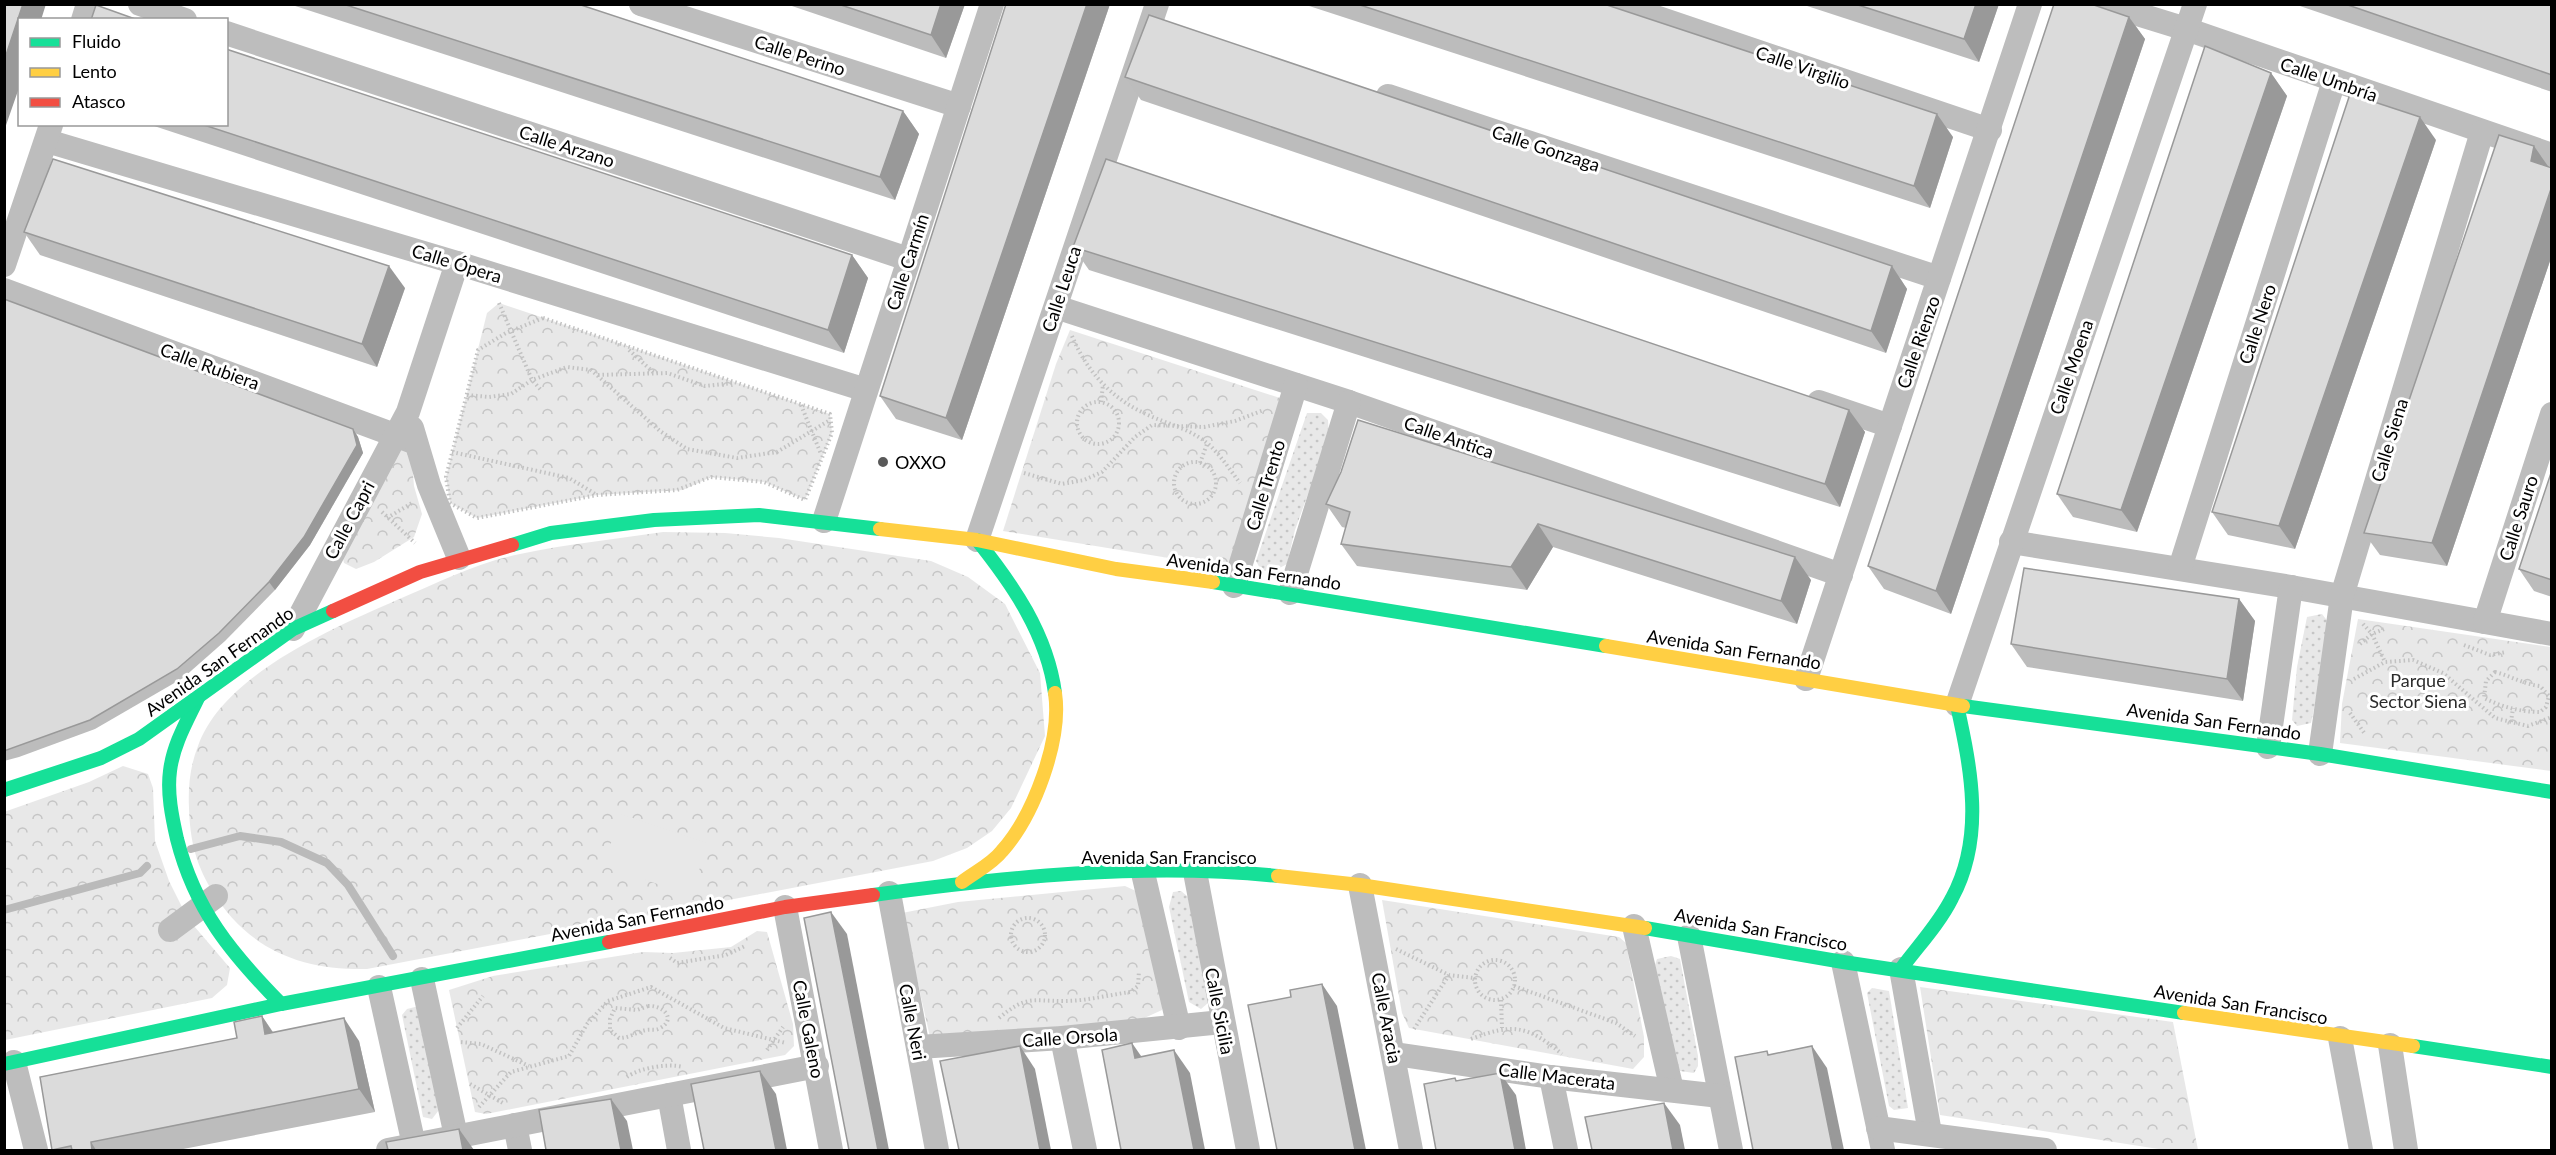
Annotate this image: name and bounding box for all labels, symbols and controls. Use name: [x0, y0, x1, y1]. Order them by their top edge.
legend: [18, 18, 228, 126]
text: Fluido: [72, 30, 121, 52]
street label: Calle Perino: [752, 30, 848, 80]
street label: Calle Virgilio: [1753, 41, 1853, 93]
street label: Calle Umbría: [2278, 52, 2380, 106]
text: Lento: [72, 60, 117, 82]
text: Atasco: [72, 90, 125, 112]
street label: Calle Arzano: [517, 120, 617, 172]
street label: Calle Gonzaga: [1489, 120, 1603, 176]
street label: Calle Carmín: [881, 211, 933, 313]
street label: Calle Ópera: [409, 239, 505, 287]
street label: Calle Leuca: [1037, 243, 1085, 335]
street label: Calle Nero: [2234, 281, 2280, 367]
street label: Calle Rienzo: [1892, 293, 1944, 391]
street label: Calle Moena: [2045, 317, 2097, 417]
street label: Calle Rubiera: [157, 338, 263, 394]
street label: Calle Siena: [2366, 396, 2412, 484]
street label: Calle Antica: [1401, 411, 1497, 463]
street label: Calle Trento: [1241, 437, 1289, 533]
place label: OXXO: [895, 451, 946, 473]
marker: OXXO: [876, 455, 890, 469]
street label: Calle Sauro: [2494, 472, 2542, 564]
street label: Calle Capri: [319, 477, 379, 563]
street label: Avenida San Fernando: [1165, 548, 1343, 594]
street label: Avenida San Fernando: [141, 602, 297, 720]
street label: Avenida San Fernando: [1645, 624, 1823, 674]
park label: Parque Sector Siena: [2369, 669, 2467, 712]
street label: Avenida San Fernando: [2125, 698, 2303, 744]
street label: Avenida San Francisco: [1081, 846, 1257, 868]
street label: Avenida San Fernando: [549, 890, 725, 946]
street label: Avenida San Francisco: [1673, 903, 1849, 955]
street label: Calle Sicilia: [1201, 966, 1239, 1056]
street label: Calle Aracia: [1367, 971, 1407, 1065]
street label: Calle Galeno: [789, 978, 829, 1080]
street label: Avenida San Francisco: [2153, 979, 2329, 1029]
street label: Calle Neri: [895, 982, 931, 1062]
street label: Calle Orsola: [1022, 1023, 1118, 1051]
street label: Calle Macerata: [1497, 1058, 1617, 1094]

